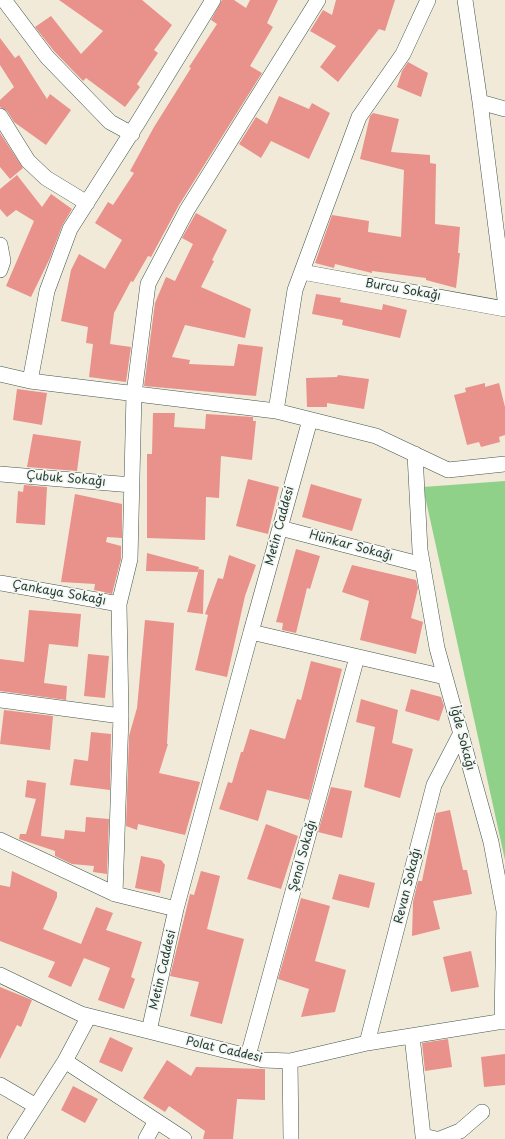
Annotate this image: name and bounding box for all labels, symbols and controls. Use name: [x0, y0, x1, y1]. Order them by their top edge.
street label: Burcu Sokağı: [364, 276, 442, 304]
street label: Çubuk Sokağı: [26, 468, 106, 490]
street label: Metin Caddesi: [262, 485, 298, 567]
street label: Hünkar Sokağı: [307, 528, 395, 564]
street label: Çankaya Sokağı: [11, 578, 107, 608]
street label: İğde Sokağı: [446, 704, 478, 772]
street label: Şenol Sokağı: [286, 818, 320, 894]
street label: Revan Sokağı: [392, 847, 424, 925]
street label: Metin Caddesi: [147, 929, 179, 1011]
street label: Polat Caddesi: [184, 1034, 264, 1066]

